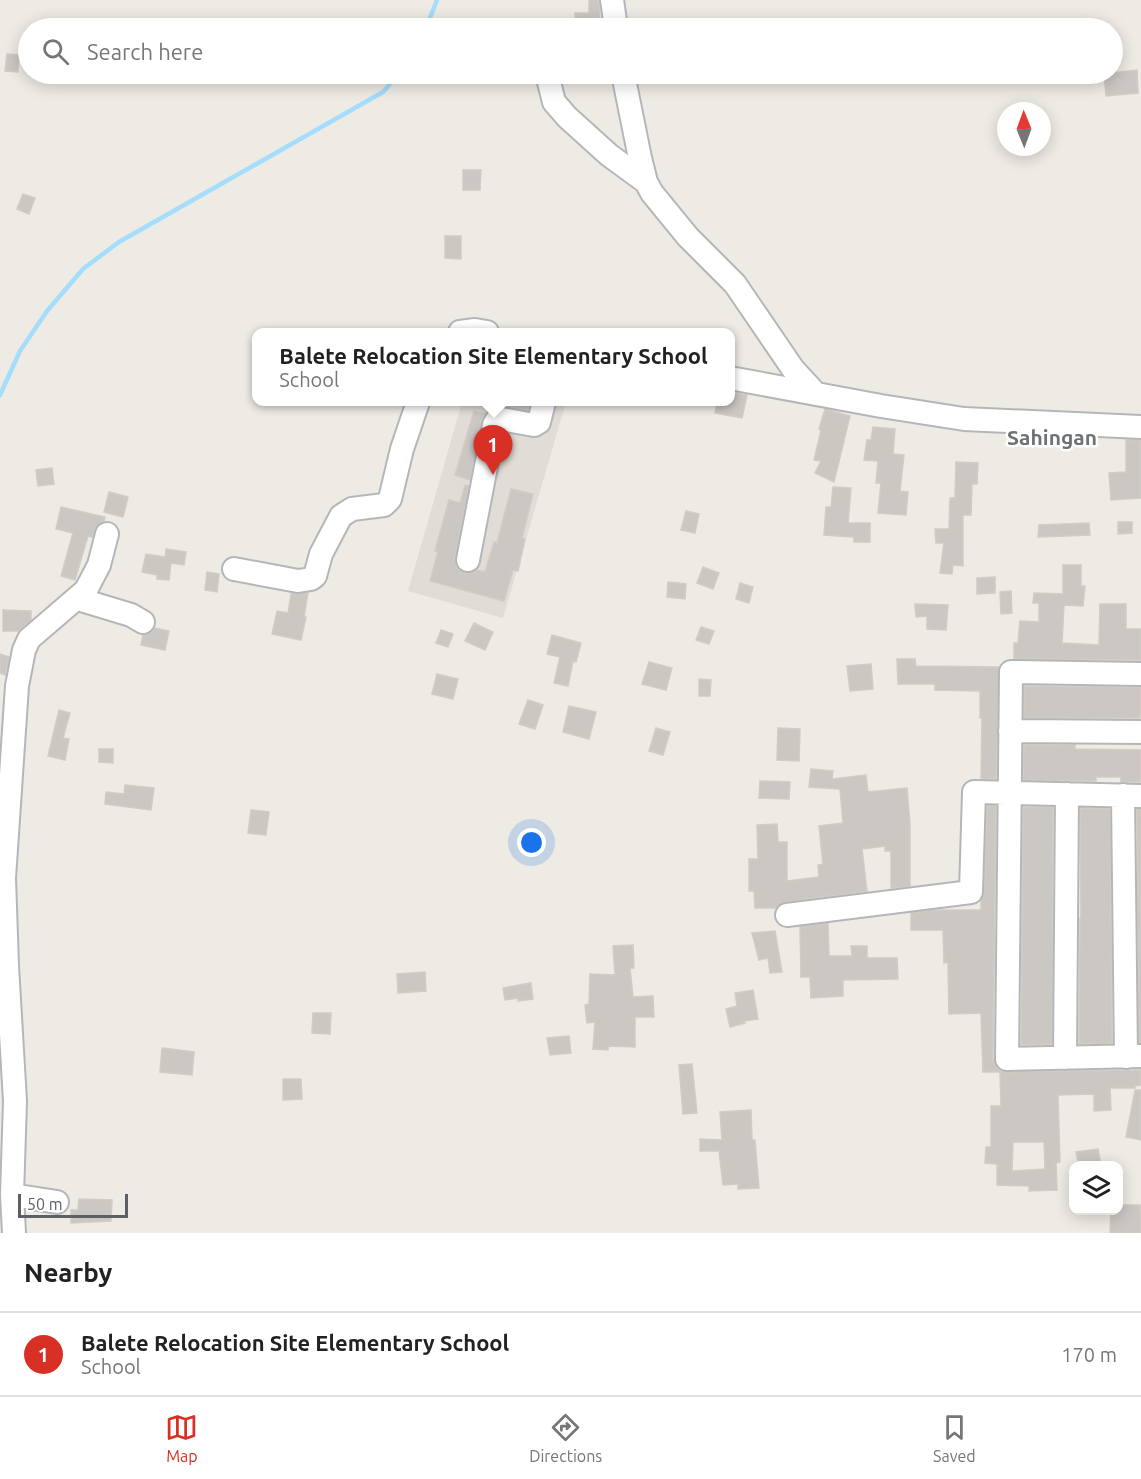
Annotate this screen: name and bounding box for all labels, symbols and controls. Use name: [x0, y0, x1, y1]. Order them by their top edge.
search box: [18, 18, 1123, 84]
icon: search: [39, 35, 72, 68]
text: Search here: [87, 39, 203, 64]
north arrow: [997, 102, 1051, 156]
popup: [252, 328, 735, 406]
text: Balete Relocation Site Elementary School: [279, 343, 708, 368]
text: School: [279, 368, 339, 391]
district label: Sahingan: [1007, 425, 1097, 449]
pin: 1: [474, 426, 512, 475]
your location: [517, 828, 546, 857]
map controls: [1069, 1161, 1123, 1215]
button: layers: [1069, 1161, 1123, 1215]
scale bar: [18, 1191, 128, 1218]
text: 50 m: [27, 1195, 63, 1213]
text: Nearby: [24, 1258, 112, 1287]
text: Balete Relocation Site Elementary School: [81, 1330, 509, 1355]
text: 1: [38, 1343, 49, 1366]
text: 170 m: [1061, 1343, 1117, 1366]
text: School: [81, 1355, 141, 1378]
tab: Map: [165, 1411, 198, 1465]
tab: Directions: [529, 1411, 602, 1465]
tab: Saved: [933, 1411, 976, 1465]

